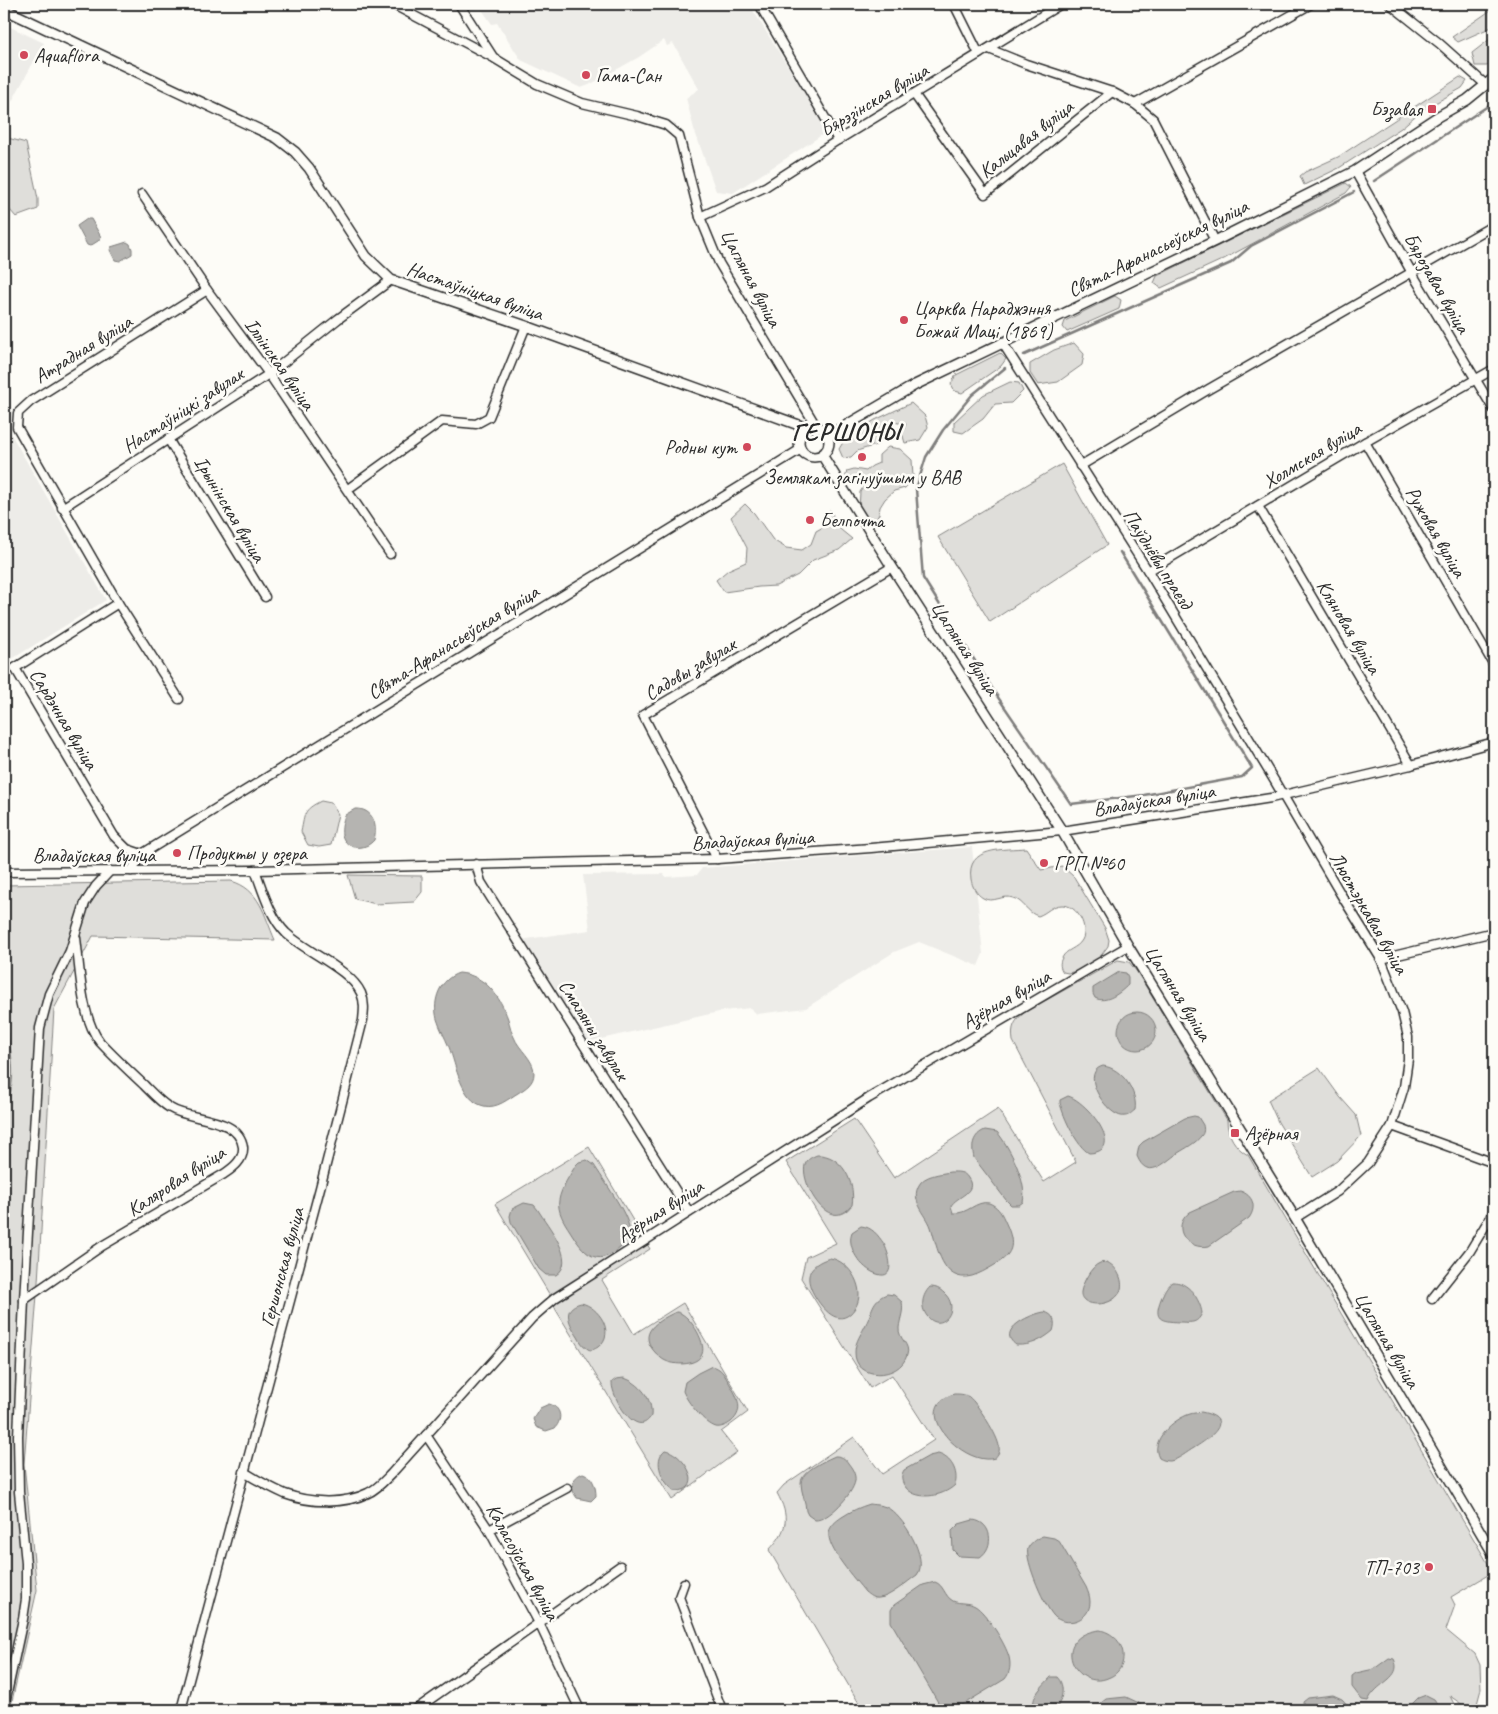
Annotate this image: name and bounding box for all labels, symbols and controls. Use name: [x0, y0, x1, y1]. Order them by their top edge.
place label: Aquaflora: [34, 43, 100, 68]
marker: Aquaflora: [18, 49, 30, 61]
street label: Бярэзінская вуліца: [815, 57, 934, 143]
place label: Гама-Сан: [596, 63, 663, 88]
marker: Гама-Сан: [580, 69, 592, 81]
street label: Кальцавая вуліца: [974, 94, 1079, 184]
place label: Бэзавая: [1371, 97, 1424, 123]
marker: Бэзавая: [1426, 103, 1438, 115]
street label: Свята-Афанасьеўская вуліца: [1064, 193, 1253, 303]
street label: Цагляная вуліца: [715, 225, 788, 333]
street label: Бярозавая вуліца: [1398, 228, 1476, 339]
street label: Настаўніцкая вуліца: [403, 256, 548, 326]
place label: Царква Нараджэння Божай Маці (1869): [914, 296, 1054, 344]
street label: Атрадная вуліца: [29, 308, 138, 389]
street label: Іллінская вуліца: [239, 313, 322, 416]
marker: Царква Нараджэння Божай Маці (1869): [898, 314, 910, 326]
street label: Настаўніцкі завулак: [118, 361, 250, 459]
street label: Холмская вуліца: [1258, 415, 1367, 494]
district label: ГЕРШОНЫ: [792, 416, 904, 448]
place label: Родны кут: [665, 435, 739, 460]
marker: Родны кут: [741, 441, 753, 453]
street label: Ірынінская вуліца: [189, 451, 272, 568]
marker: Землякам загінуўшым у ВАВ: [856, 451, 868, 463]
place label: Землякам загінуўшым у ВАВ: [764, 465, 963, 490]
street label: Ружовая вуліца: [1400, 482, 1473, 583]
street label: Паўднёвы праезд: [1117, 504, 1200, 615]
place label: Белпочта: [820, 508, 886, 533]
marker: Белпочта: [804, 514, 816, 526]
street label: Кляновая вуліца: [1311, 575, 1388, 680]
street label: Свята-Афанасьеўская вуліца: [363, 578, 544, 705]
street label: Цагляная вуліца: [925, 596, 1005, 701]
street label: Садовы завулак: [640, 631, 742, 707]
street label: Сардэчная вуліца: [24, 664, 105, 775]
street label: Владаўская вуліца: [1091, 778, 1218, 822]
street label: Владаўская вуліца: [691, 824, 816, 856]
place label: Продукты у озера: [187, 841, 308, 867]
street label: Владаўская вуліца: [33, 843, 157, 868]
marker: Продукты у озера: [171, 847, 183, 859]
street label: Люстэркавая вуліца: [1324, 847, 1415, 980]
place label: ГРП №60: [1054, 851, 1126, 876]
marker: ГРП №60: [1038, 857, 1050, 869]
street label: Цагляная вуліца: [1139, 941, 1218, 1046]
street label: Азёрная вуліца: [957, 963, 1056, 1035]
street label: Смаляны завулак: [552, 975, 636, 1087]
place label: Азёрная: [1245, 1121, 1299, 1147]
marker: Азёрная: [1229, 1127, 1241, 1139]
street label: Каляровая вуліца: [122, 1139, 231, 1222]
street label: Азёрная вуліца: [612, 1173, 710, 1249]
street label: Гершонская вуліца: [254, 1204, 310, 1329]
street label: Цагляная вуліца: [1349, 1287, 1426, 1394]
street label: Каласоўская вуліца: [481, 1499, 566, 1626]
place label: ТП-703: [1364, 1555, 1421, 1580]
marker: ТП-703: [1423, 1561, 1435, 1573]

